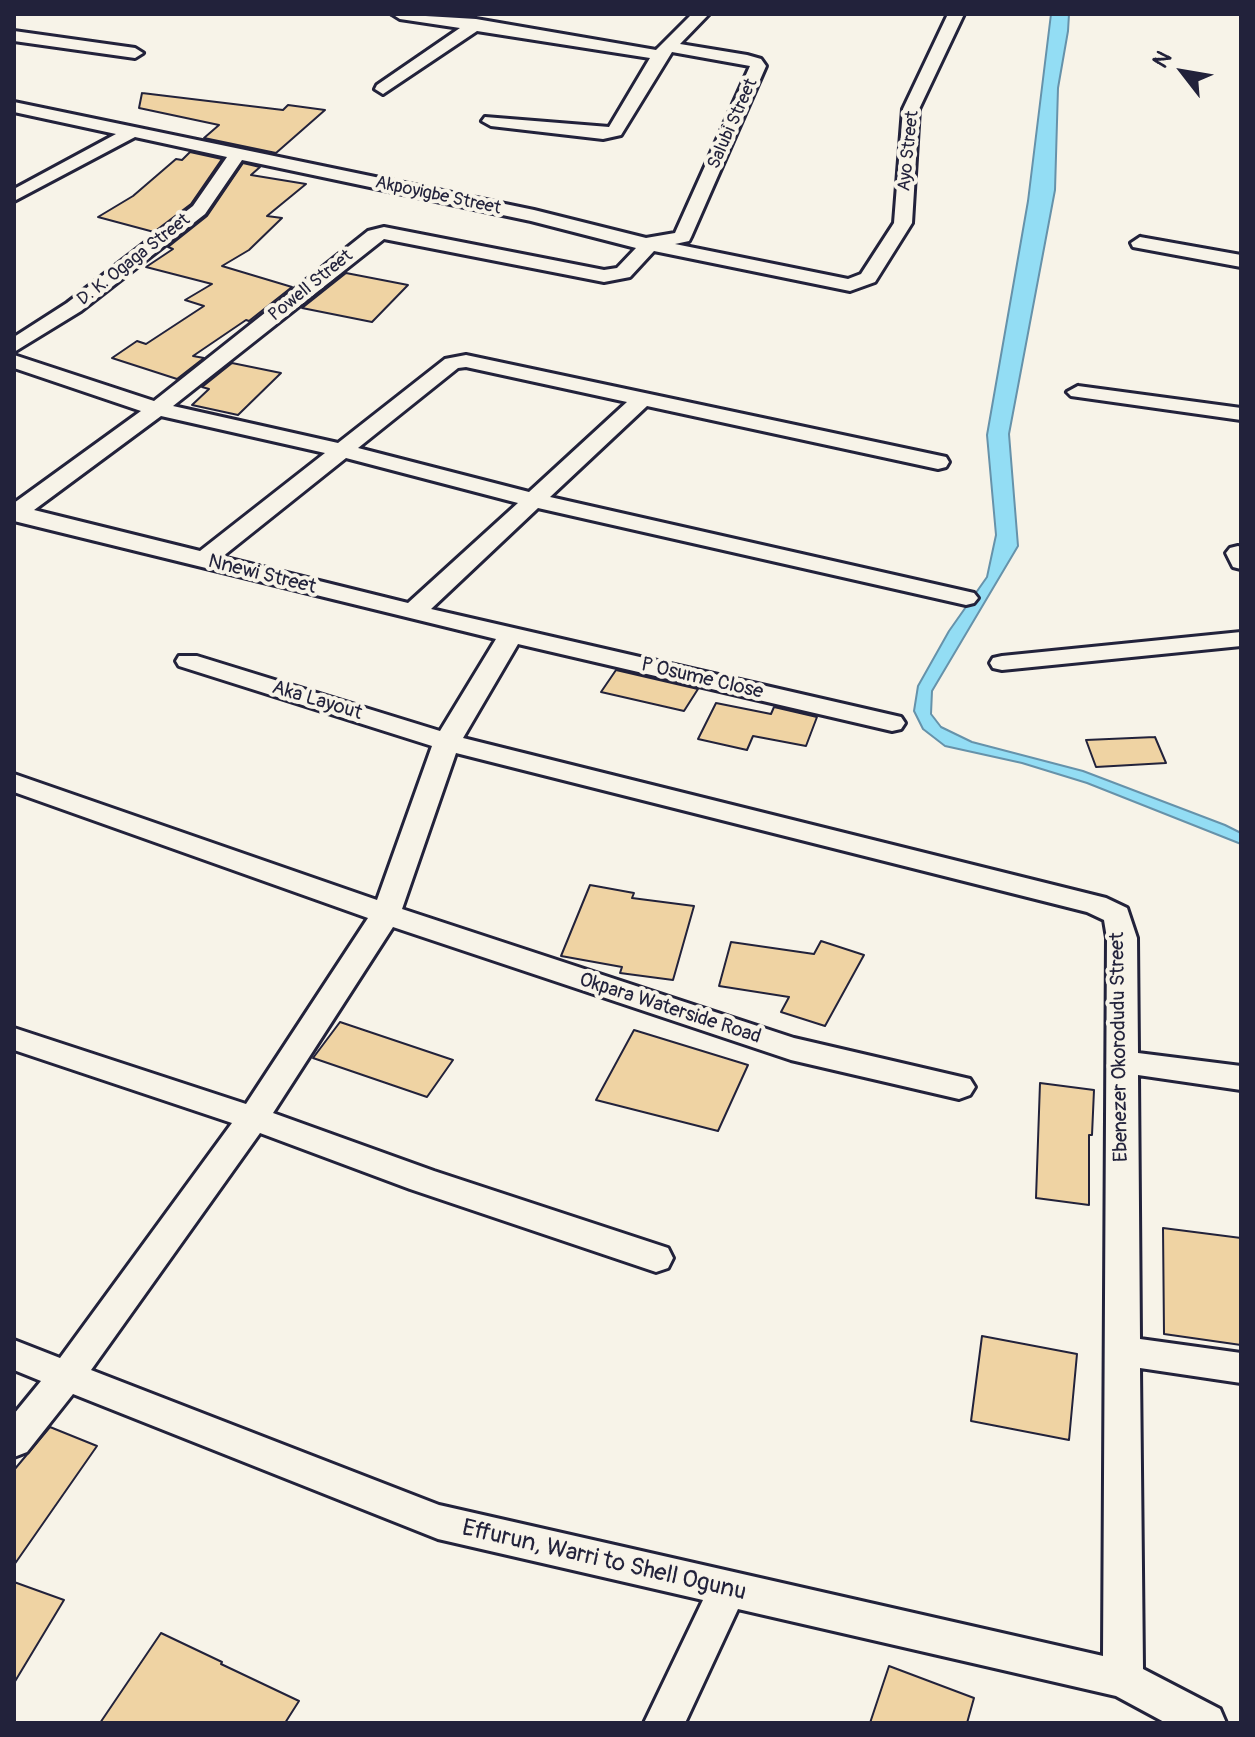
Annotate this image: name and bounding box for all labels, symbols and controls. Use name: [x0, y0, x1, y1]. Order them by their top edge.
north arrow: [1143, 32, 1223, 112]
text: N: [1147, 46, 1178, 73]
street label: Salubi Street: [703, 75, 763, 173]
street label: Ayo Street: [894, 110, 924, 192]
street label: Akpoyigbe Street: [373, 172, 503, 220]
street label: D. K. Ogaga Street: [73, 209, 195, 311]
street label: Powell Street: [265, 246, 357, 326]
street label: Nnewi Street: [206, 550, 318, 600]
street label: P Osume Close: [639, 653, 765, 705]
street label: Aka Layout: [269, 676, 365, 726]
street label: Ebenezer Okorodudu Street: [1106, 932, 1134, 1162]
street label: Okpara Waterside Road: [576, 968, 764, 1050]
street label: Effurun, Warri to Shell Ogunu: [459, 1514, 749, 1608]

